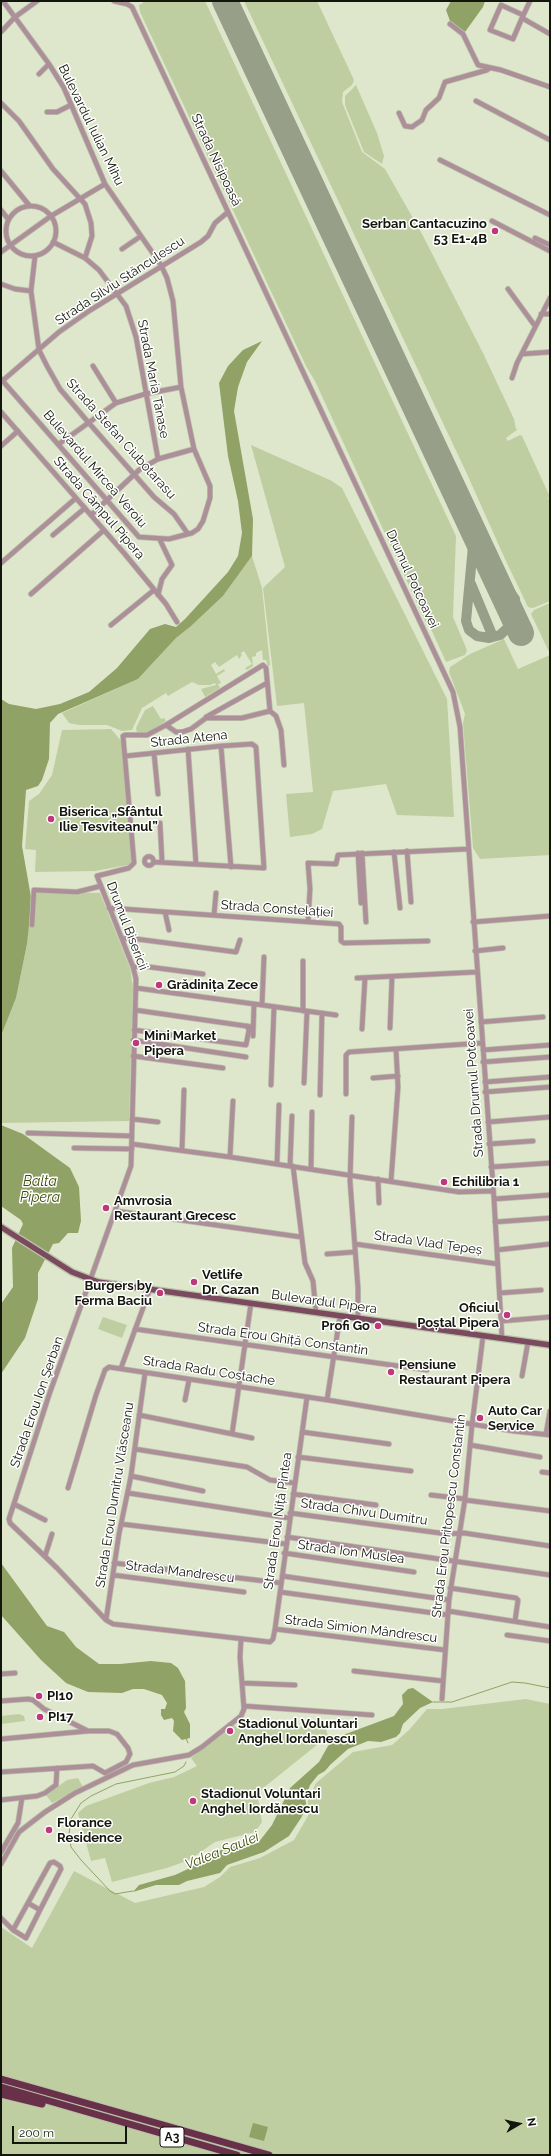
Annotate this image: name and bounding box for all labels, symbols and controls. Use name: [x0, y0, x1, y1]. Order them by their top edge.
street label: Bulevardul Iulian Mihu: [55, 62, 127, 188]
street label: Strada Nisipoasă: [188, 111, 244, 209]
place label: Serban Cantacuzino 53 E1-4B: [362, 216, 487, 247]
marker: Serban Cantacuzino 53 E1-4B: [490, 226, 500, 236]
street label: Strada Silviu Stănculescu: [52, 233, 188, 329]
street label: Strada Maria Tănase: [134, 318, 172, 440]
street label: Strada Stefan Ciubotarasu: [63, 376, 179, 502]
street label: Bulevardul Mircea Veroiu: [40, 407, 150, 531]
street label: Strada Câmpul Pipera: [50, 453, 148, 563]
street label: Drumul Potcoavei: [382, 527, 442, 631]
street label: Strada Atena: [150, 727, 228, 751]
place label: Biserica „Sfântul Ilie Tesviteanul”: [59, 804, 162, 835]
marker: Biserica „Sfântul Ilie Tesviteanul”: [46, 814, 56, 824]
street label: Drumul Bisericii: [103, 879, 151, 973]
street label: Strada Constelației: [220, 897, 334, 921]
place label: Grădinița Zece: [167, 977, 258, 993]
marker: Grădinița Zece: [154, 980, 164, 990]
street label: Strada Drumul Potcoavei: [461, 1008, 487, 1158]
place label: Mini Market Pipera: [144, 1028, 216, 1059]
marker: Mini Market Pipera: [131, 1038, 141, 1048]
water label: Balta Pipera: [20, 1174, 60, 1206]
place label: Echilibria 1: [452, 1174, 519, 1190]
marker: Echilibria 1: [439, 1177, 449, 1187]
place label: Amvrosia Restaurant Grecesc: [114, 1193, 236, 1224]
marker: Amvrosia Restaurant Grecesc: [101, 1203, 111, 1213]
street label: Strada Vlad Țepeș: [373, 1228, 483, 1258]
place label: Vetlife Dr. Cazan: [202, 1267, 259, 1298]
marker: Vetlife Dr. Cazan: [189, 1277, 199, 1287]
place label: Burgers by Ferma Baciu: [74, 1278, 152, 1309]
street label: Bulevardul Pipera: [270, 1287, 378, 1317]
marker: Burgers by Ferma Baciu: [155, 1288, 165, 1298]
place label: Oficiul Poștal Pipera: [417, 1300, 499, 1331]
marker: Oficiul Poștal Pipera: [502, 1310, 512, 1320]
place label: Profi Go: [321, 1318, 370, 1334]
street label: Strada Erou Ghiță Constantin: [197, 1319, 369, 1359]
marker: Profi Go: [373, 1321, 383, 1331]
street label: Strada Erou Ion Șerban: [7, 1334, 67, 1470]
street label: Strada Radu Costache: [142, 1353, 276, 1389]
place label: Pensiune Restaurant Pipera: [399, 1357, 510, 1388]
marker: Pensiune Restaurant Pipera: [386, 1367, 396, 1377]
street label: Strada Erou Dumitru Vlăsceanu: [93, 1401, 137, 1589]
place label: Auto Car Service: [488, 1403, 542, 1434]
street label: Strada Erou Pritopescu Constantin: [429, 1413, 469, 1619]
marker: Auto Car Service: [475, 1413, 485, 1423]
street label: Strada Erou Niță Pintea: [261, 1451, 295, 1591]
street label: Strada Chivu Dumitru: [300, 1495, 428, 1529]
street label: Strada Ion Muslea: [297, 1537, 405, 1567]
street label: Strada Mandrescu: [125, 1558, 235, 1586]
street label: Strada Simion Mândrescu: [284, 1612, 438, 1646]
place label: PI10: [47, 1688, 73, 1704]
marker: PI10: [34, 1691, 44, 1701]
place label: PI17: [48, 1709, 74, 1725]
marker: PI17: [35, 1712, 45, 1722]
place label: Stadionul Voluntari Anghel Iordanescu: [238, 1716, 358, 1747]
marker: Stadionul Voluntari Anghel Iordanescu: [225, 1726, 235, 1736]
place label: Stadionul Voluntari Anghel Iordănescu: [201, 1786, 321, 1817]
marker: Stadionul Voluntari Anghel Iordănescu: [188, 1796, 198, 1806]
place label: Florance Residence: [57, 1815, 122, 1846]
marker: Florance Residence: [44, 1825, 54, 1835]
water label: Valea Saulei: [183, 1829, 261, 1873]
north arrow: [499, 2104, 539, 2144]
text: N: [524, 2117, 538, 2127]
scale bar: [14, 2118, 129, 2144]
text: 200 m: [19, 2126, 54, 2140]
road number: A3: [160, 2127, 184, 2147]

